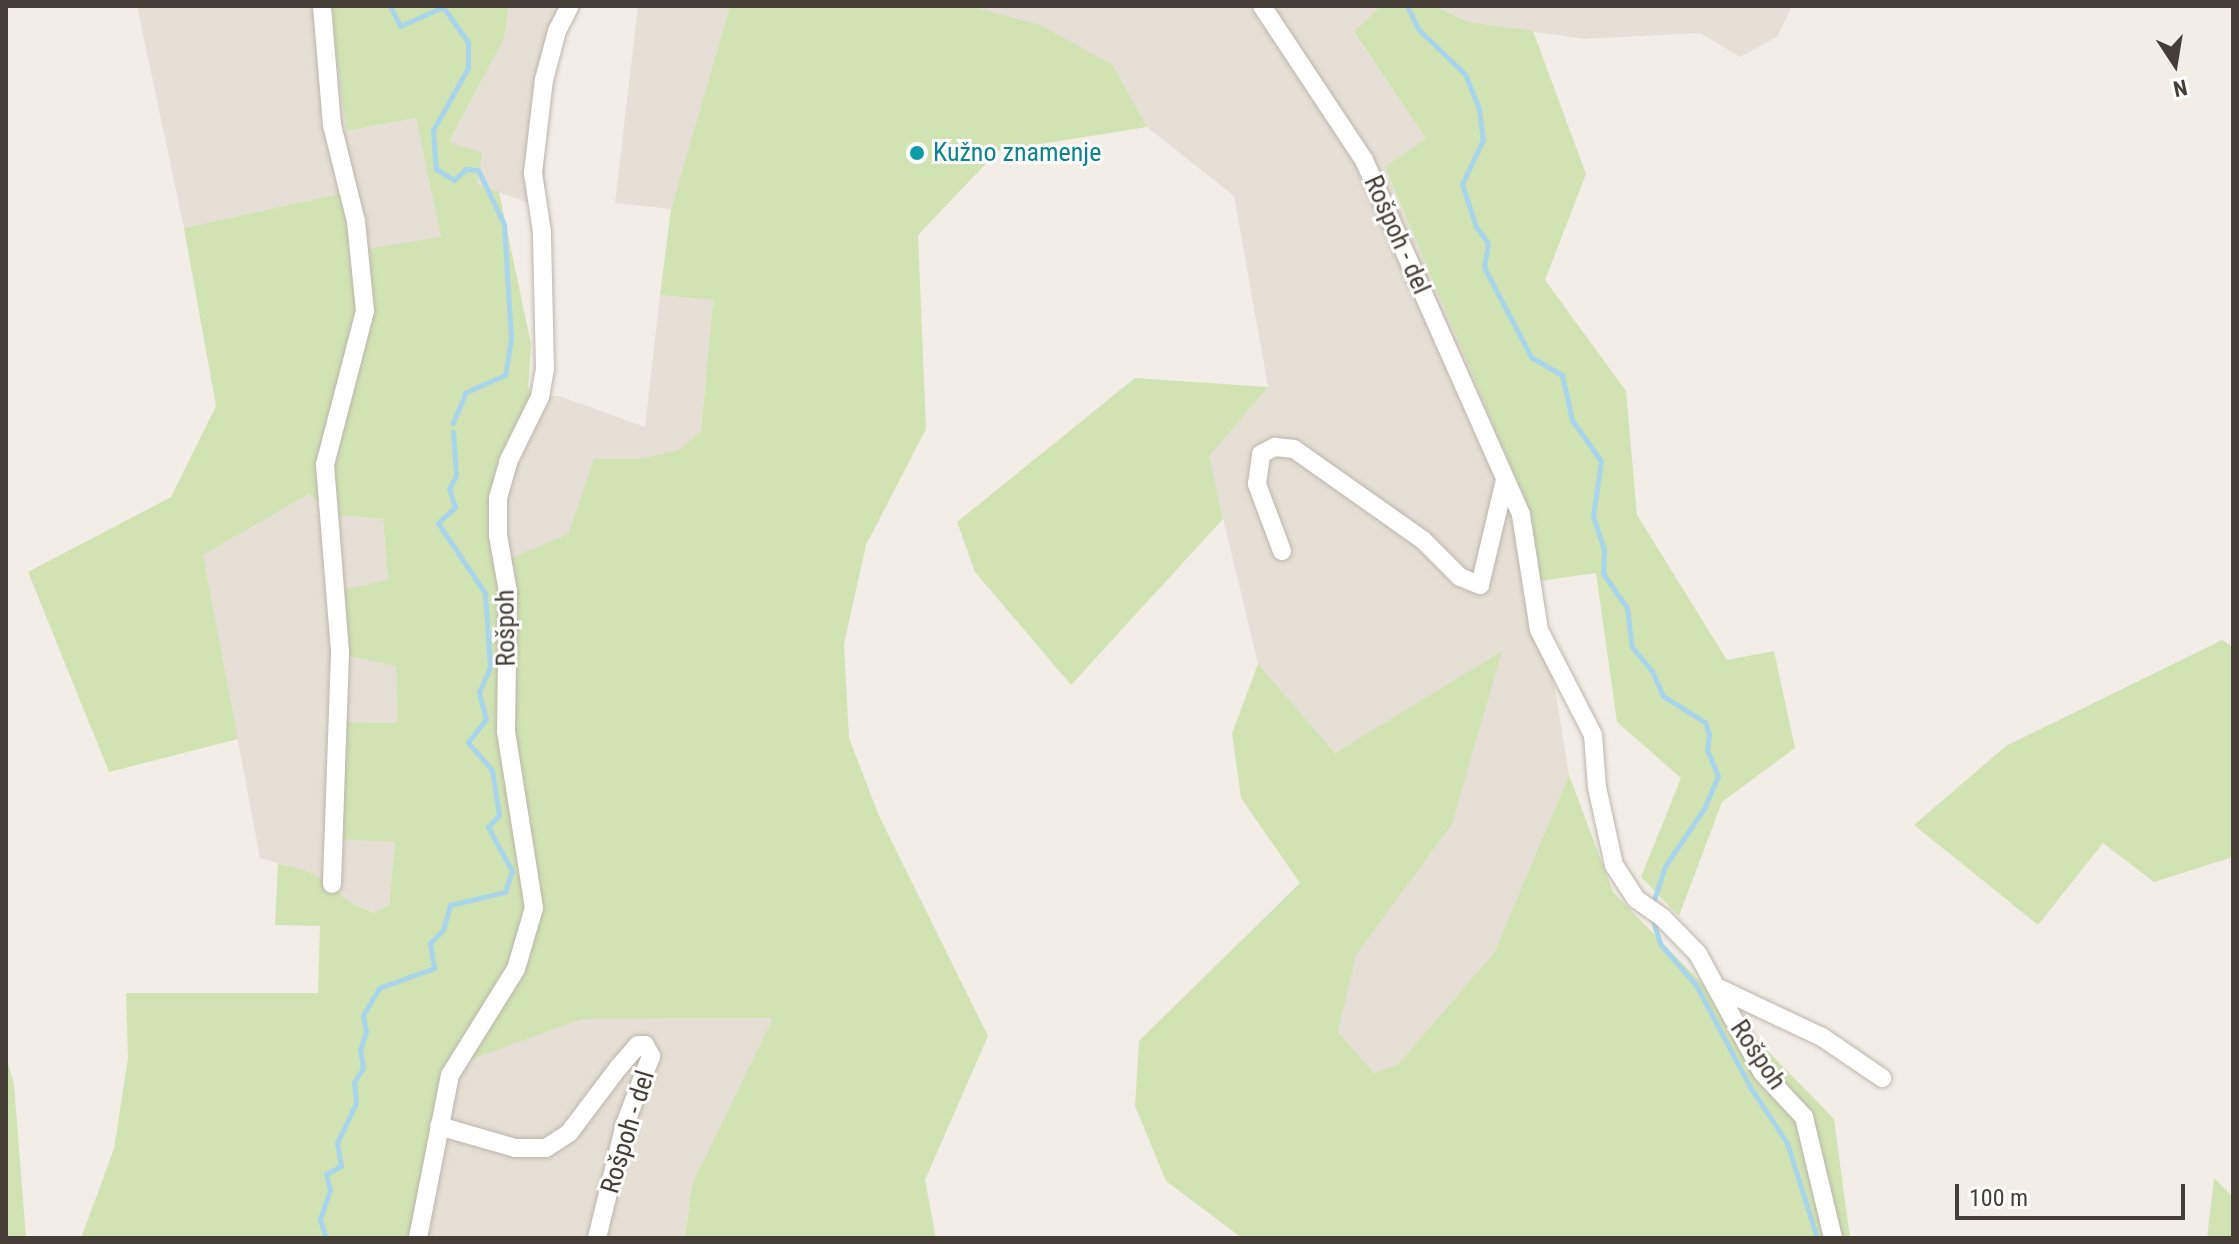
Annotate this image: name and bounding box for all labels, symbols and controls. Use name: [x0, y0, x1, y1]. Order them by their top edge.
north arrow: [2135, 24, 2215, 104]
text: N: [2171, 74, 2189, 102]
place label: Kužno znamenje: [933, 137, 1101, 169]
marker: Kužno znamenje: [908, 144, 926, 162]
street label: Rošpoh - del: [1357, 171, 1437, 299]
street label: Rošpoh: [490, 589, 522, 667]
street label: Rošpoh: [1723, 1014, 1793, 1096]
street label: Rošpoh - del: [595, 1067, 661, 1197]
scale bar: [1959, 1168, 2189, 1218]
text: 100 m: [1969, 1184, 2028, 1212]

